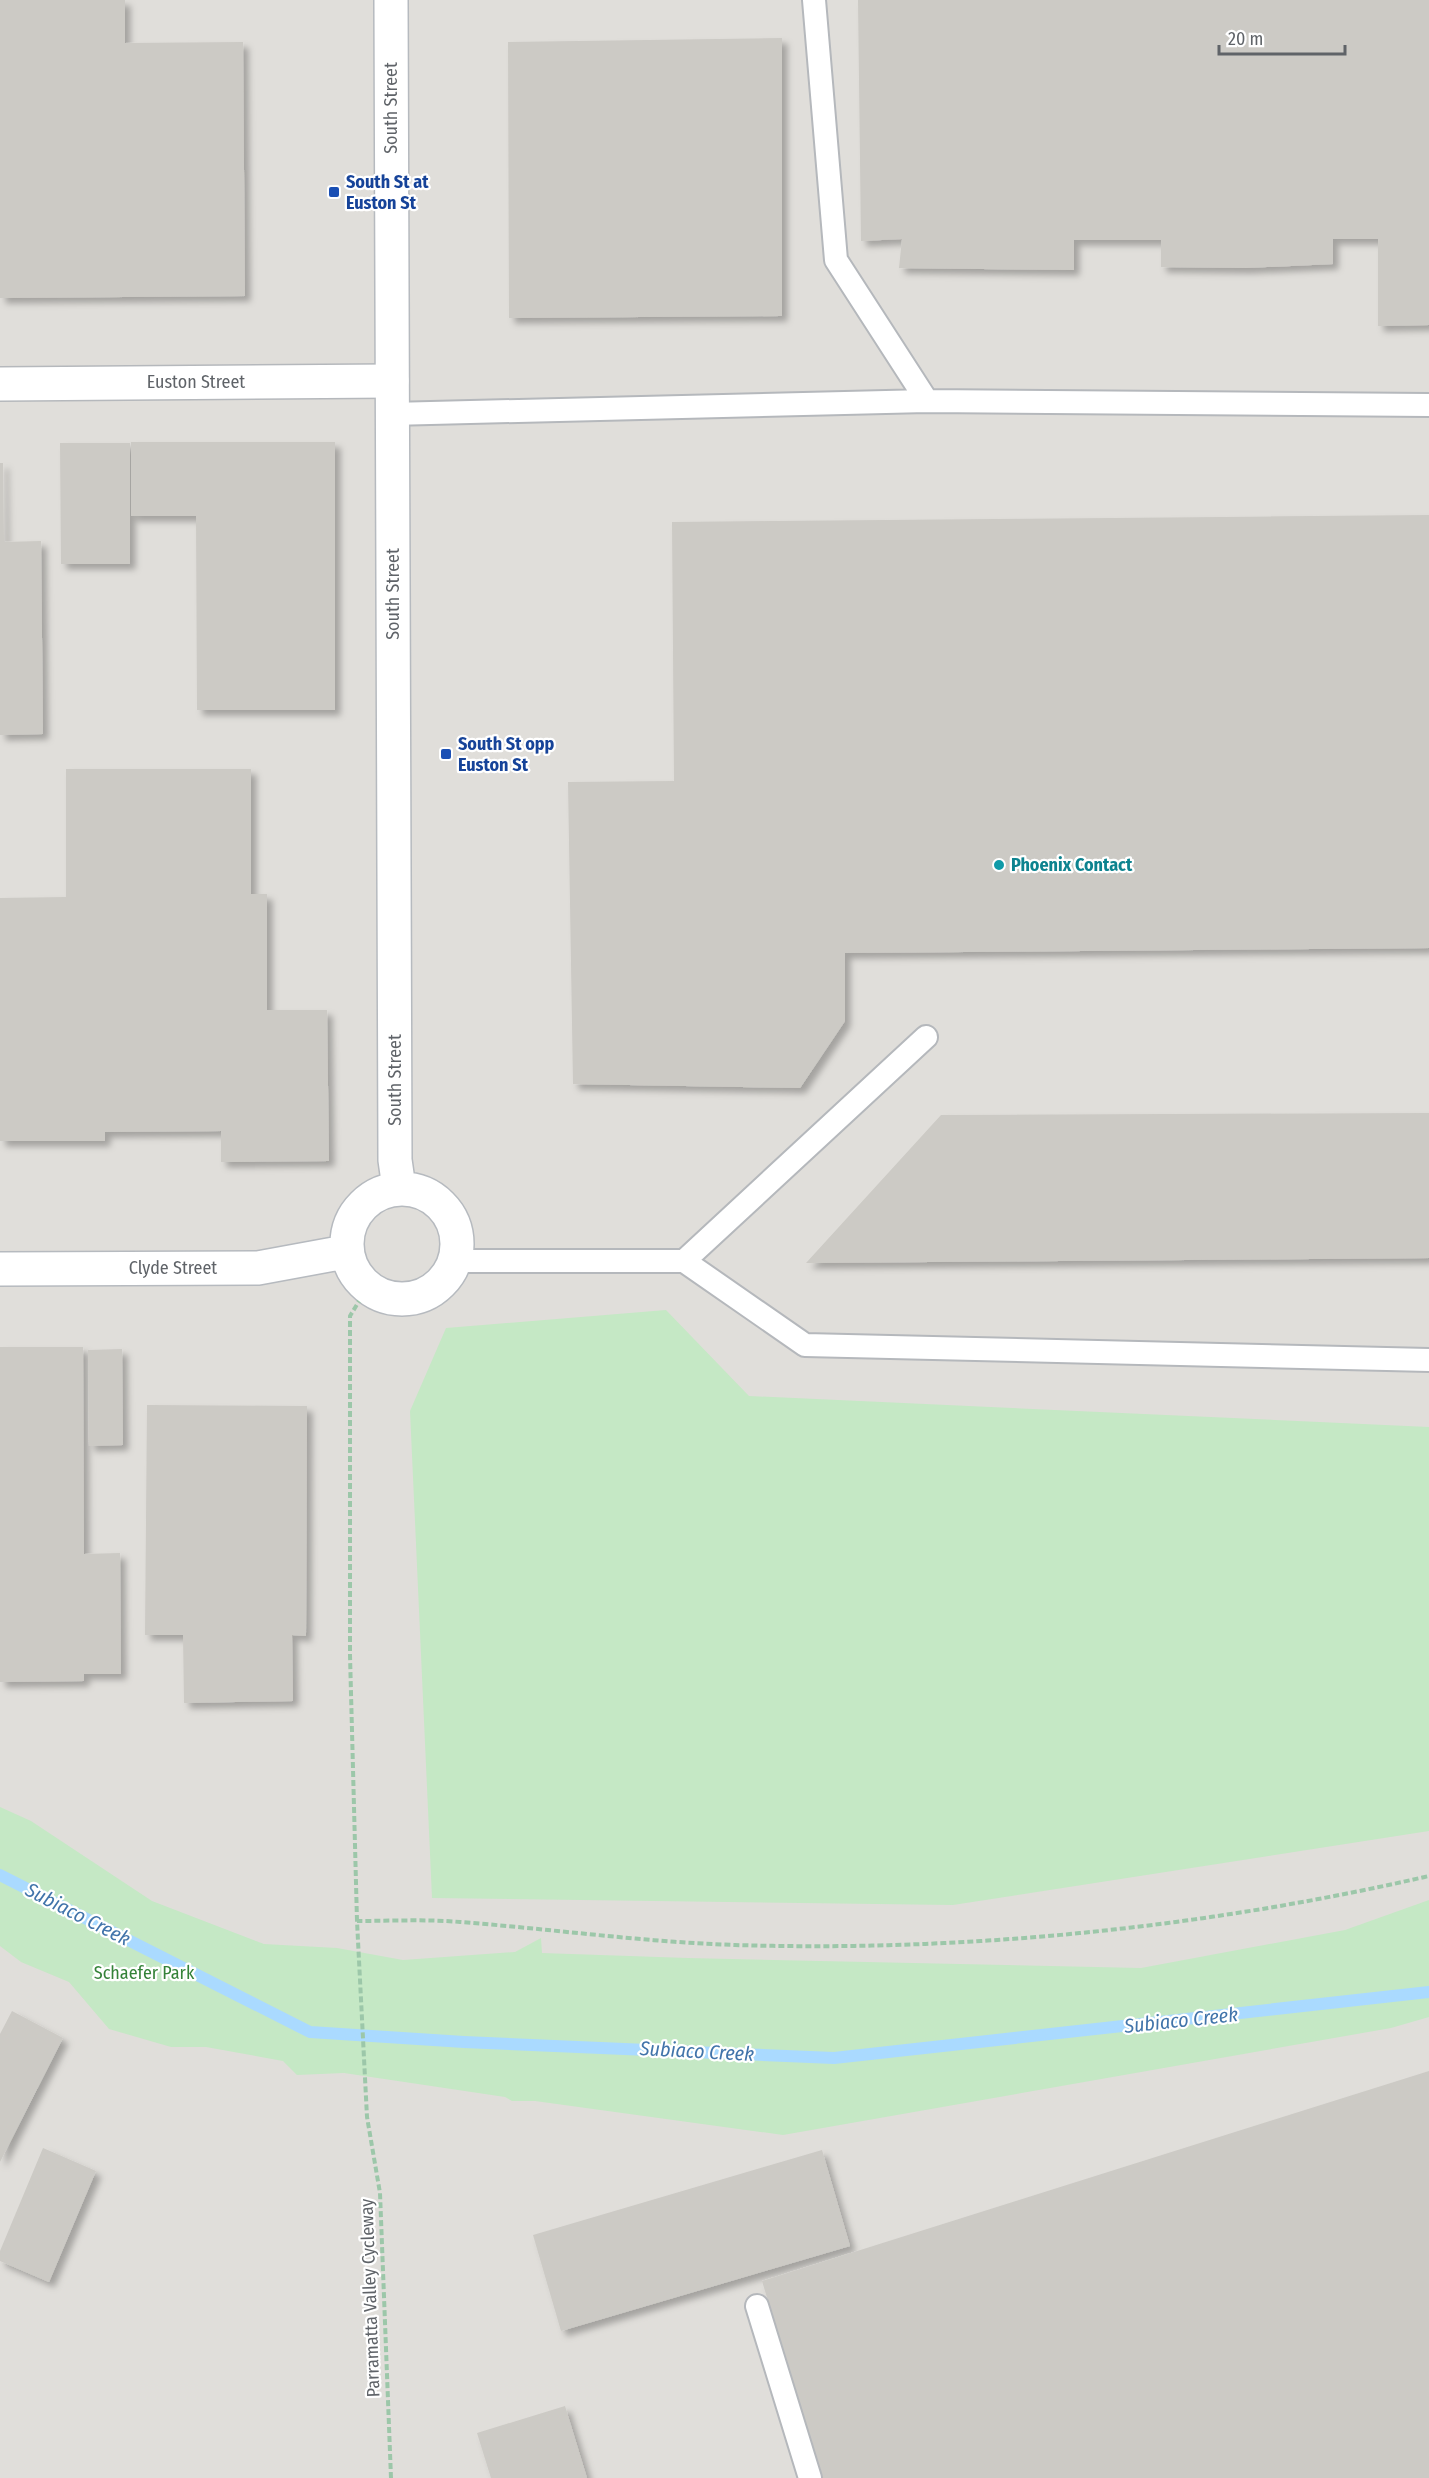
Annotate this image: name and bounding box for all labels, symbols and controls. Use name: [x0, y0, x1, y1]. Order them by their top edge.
scale bar: [1219, 18, 1345, 56]
text: 20 m: [1228, 28, 1263, 50]
street label: South Street: [380, 62, 402, 154]
place label: South St at Euston St: [346, 171, 429, 214]
marker: South St at Euston St: [327, 185, 341, 199]
street label: Euston Street: [147, 371, 245, 393]
street label: South Street: [382, 548, 404, 640]
place label: South St opp Euston St: [458, 733, 555, 776]
marker: South St opp Euston St: [439, 747, 453, 761]
place label: Phoenix Contact: [1011, 854, 1133, 876]
marker: Phoenix Contact: [992, 858, 1006, 872]
street label: South Street: [384, 1034, 406, 1126]
street label: Clyde Street: [129, 1257, 217, 1279]
water label: Subiaco Creek: [21, 1877, 134, 1951]
park label: Schaefer Park: [94, 1962, 195, 1984]
water label: Subiaco Creek: [1122, 2002, 1239, 2038]
water label: Subiaco Creek: [638, 2036, 755, 2066]
street label: Parramatta Valley Cycleway: [356, 2198, 384, 2398]

